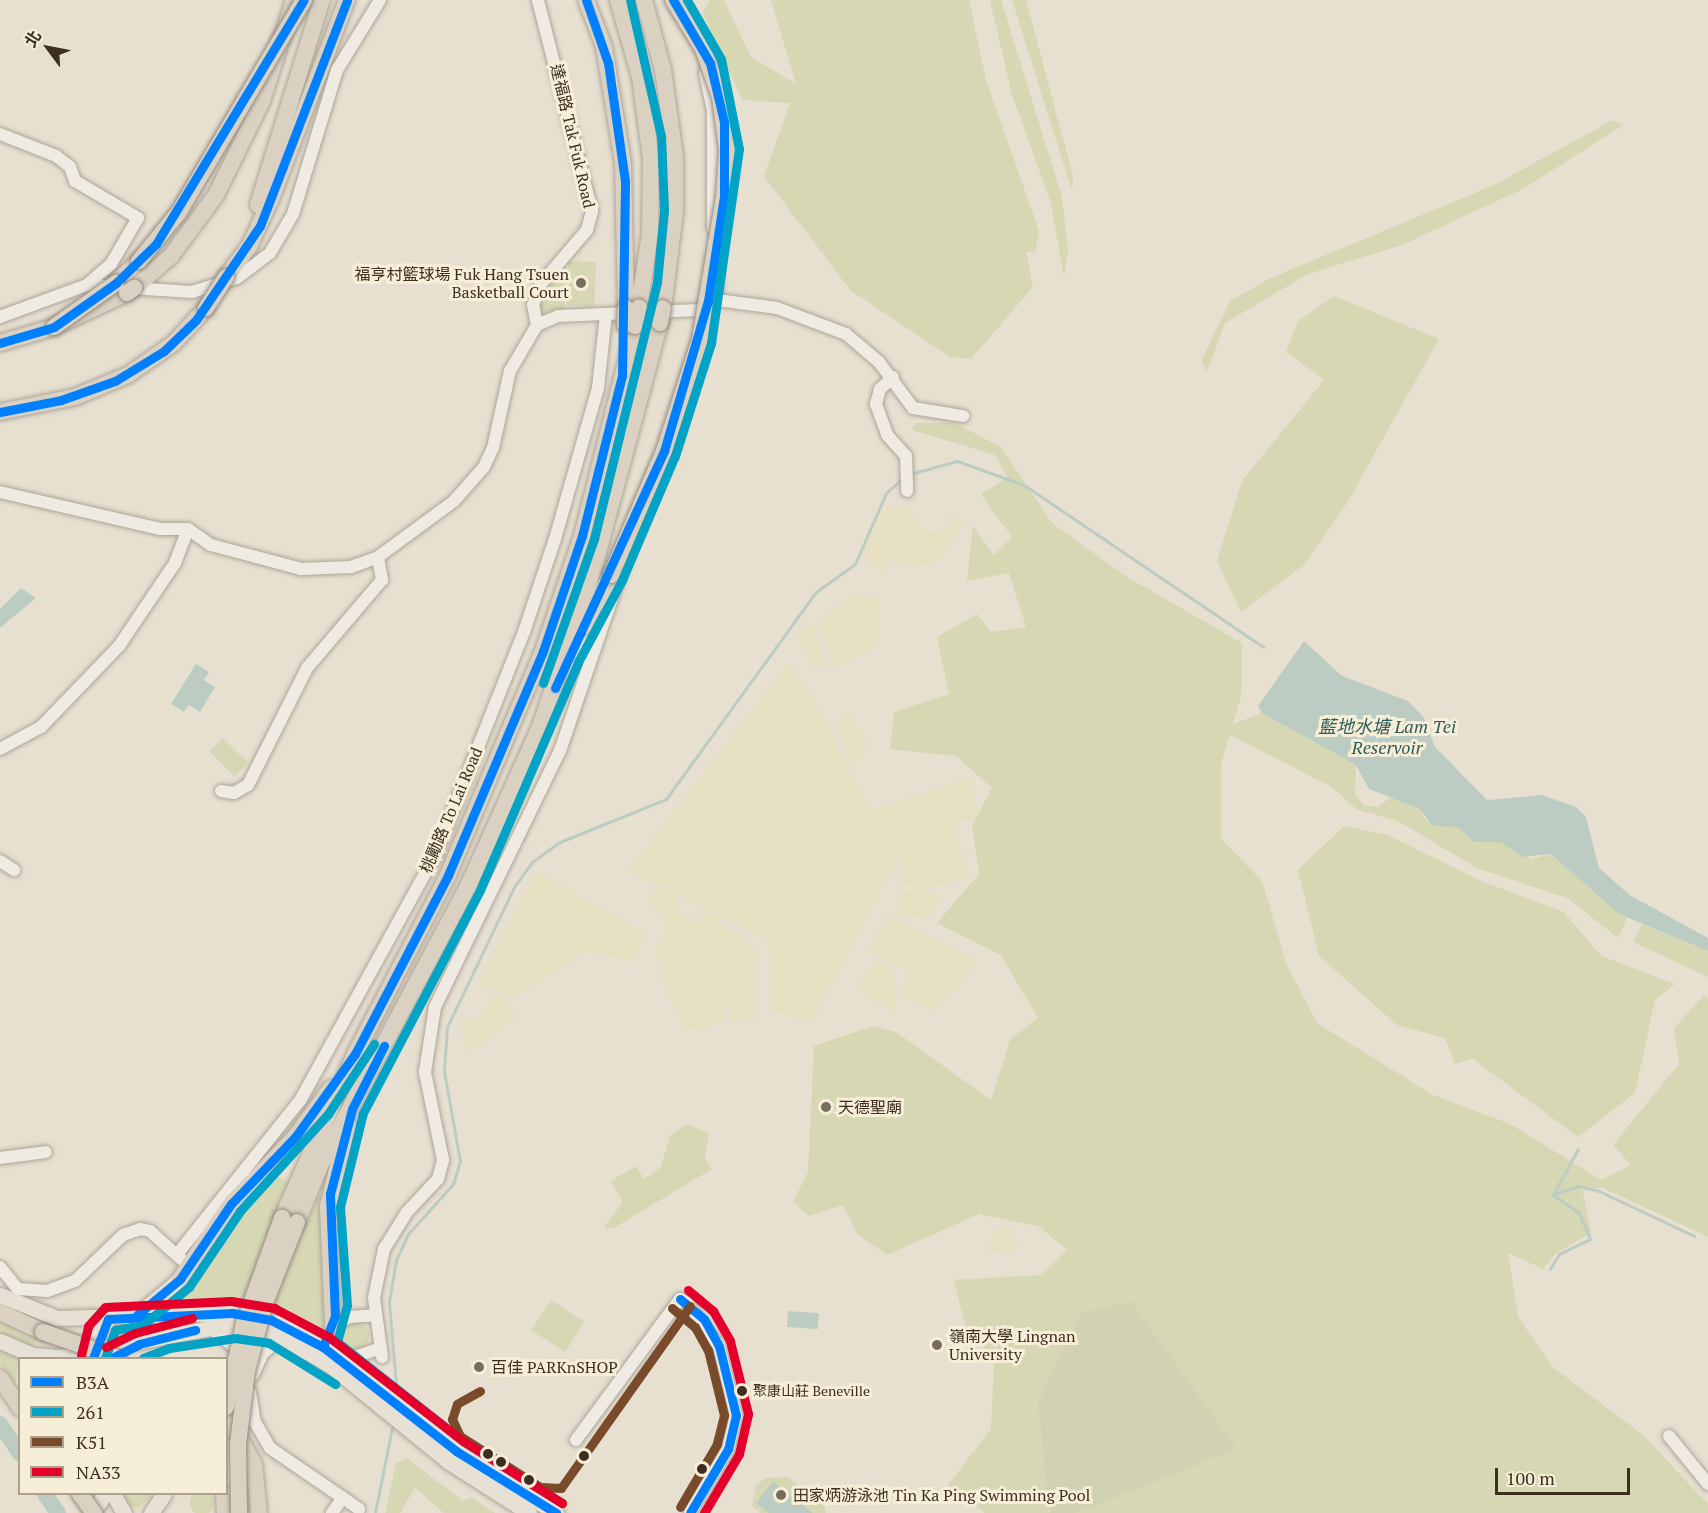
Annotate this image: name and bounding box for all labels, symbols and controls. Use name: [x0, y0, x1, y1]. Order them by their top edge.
north arrow: [18, 18, 78, 78]
text: 北: [19, 26, 46, 51]
street label: 達福路 Tak Fuk Road: [547, 62, 599, 210]
place label: 福亨村籃球場 Fuk Hang Tsuen Basketball Court: [354, 264, 569, 302]
marker: 福亨村籃球場 Fuk Hang Tsuen Basketball Court: [574, 276, 588, 290]
water label: 藍地水塘 Lam Tei Reservoir: [1318, 716, 1456, 758]
street label: 桃勵路 To Lai Road: [416, 744, 486, 876]
place label: 天德聖廟: [838, 1097, 902, 1117]
marker: 天德聖廟: [819, 1100, 833, 1114]
place label: 嶺南大學 Lingnan University: [949, 1326, 1075, 1364]
marker: 嶺南大學 Lingnan University: [930, 1338, 944, 1352]
legend: [18, 1357, 228, 1495]
place label: 百佳 PARKnSHOP: [491, 1357, 618, 1377]
marker: 百佳 PARKnSHOP: [472, 1360, 486, 1374]
text: B3A: [76, 1370, 109, 1394]
place label: 聚康山莊 Beneville: [753, 1383, 870, 1399]
marker: 聚康山莊 Beneville: [736, 1385, 748, 1397]
text: 261: [76, 1400, 105, 1424]
text: K51: [76, 1430, 107, 1454]
unlabelled marker: [482, 1448, 494, 1460]
unlabelled marker: [578, 1450, 590, 1462]
unlabelled marker: [495, 1456, 507, 1468]
scale bar: [1498, 1456, 1633, 1494]
text: NA33: [76, 1460, 121, 1484]
unlabelled marker: [696, 1463, 708, 1475]
text: 100 m: [1506, 1466, 1555, 1490]
unlabelled marker: [523, 1474, 535, 1486]
place label: 田家炳游泳池 Tin Ka Ping Swimming Pool: [793, 1485, 1090, 1505]
marker: 田家炳游泳池 Tin Ka Ping Swimming Pool: [774, 1488, 788, 1502]

